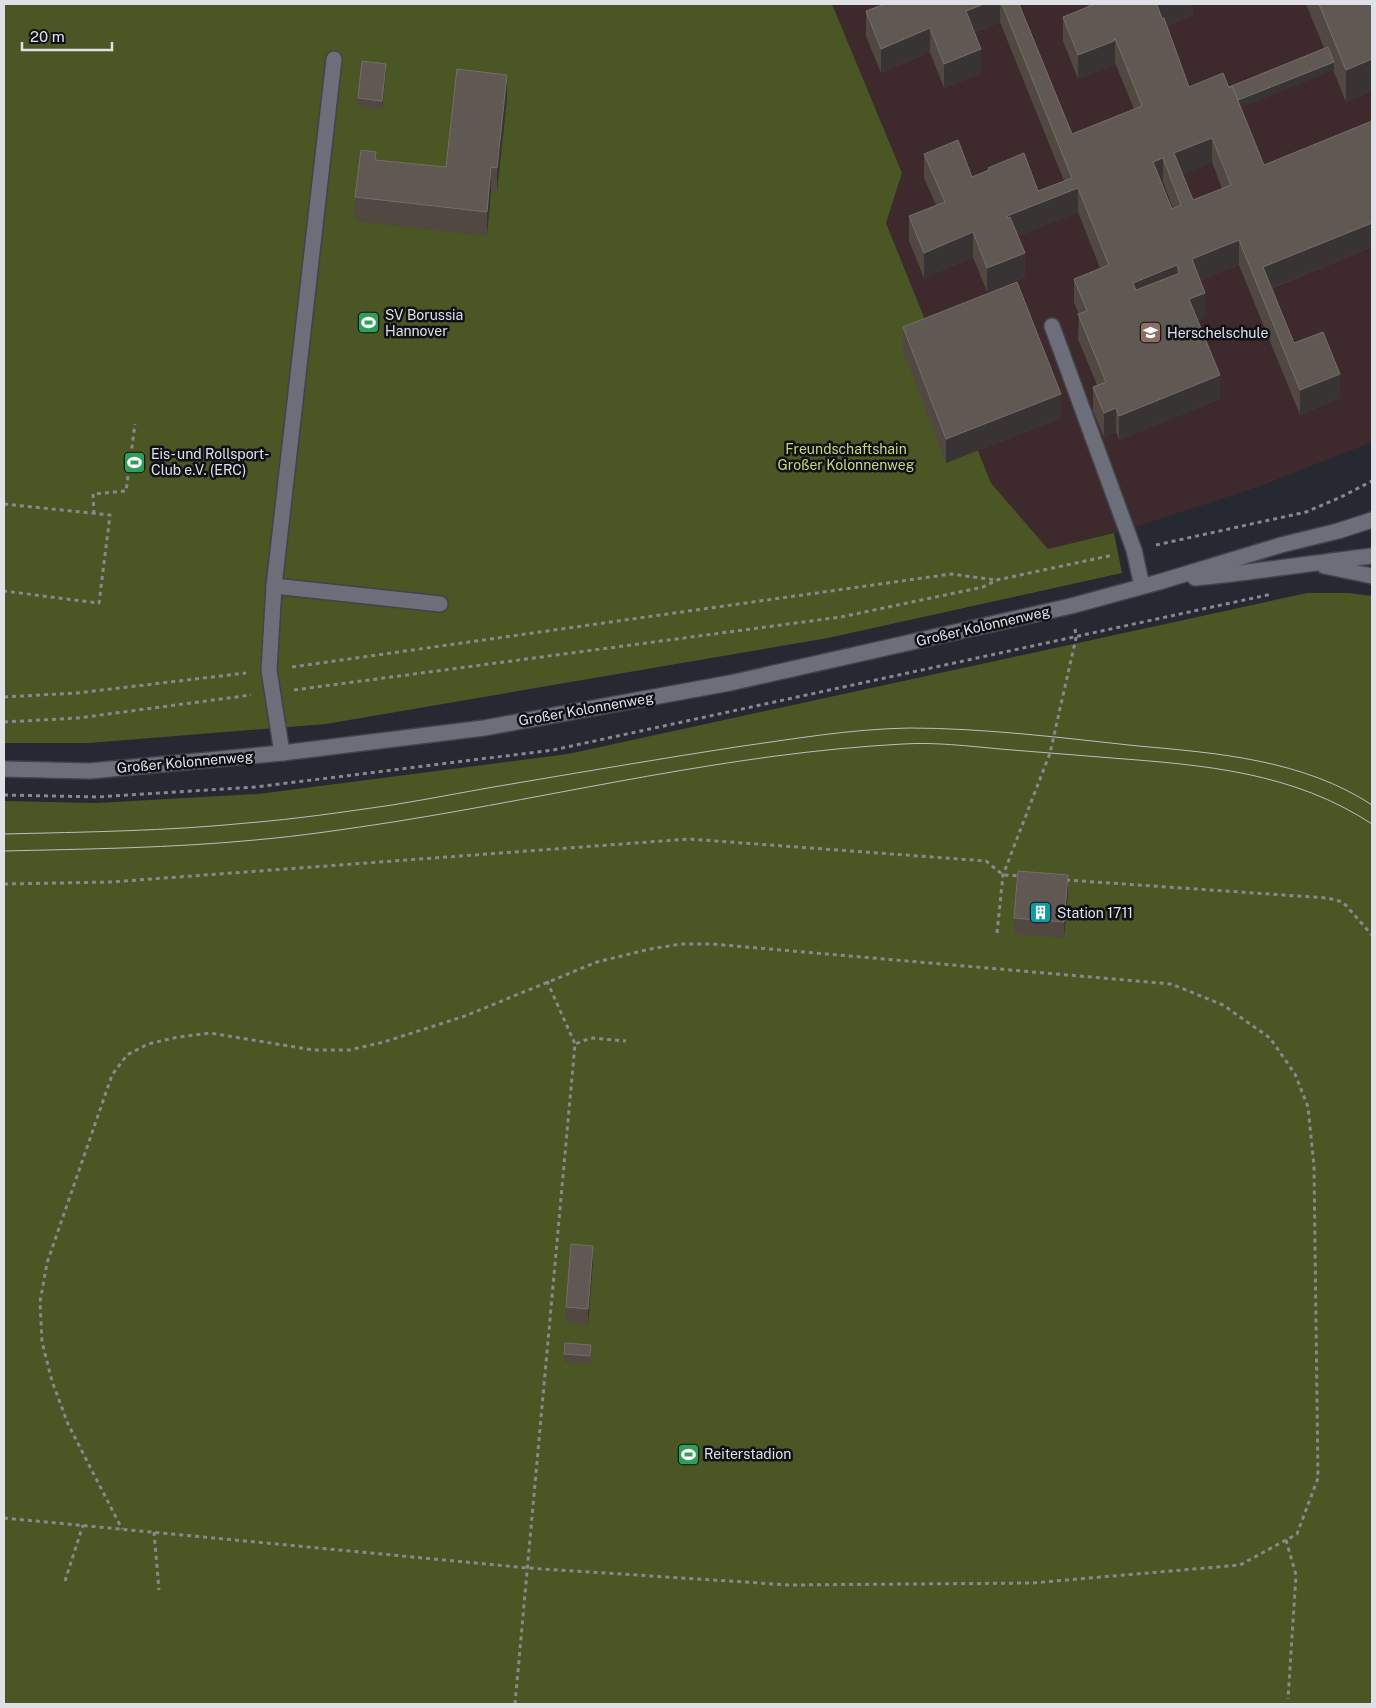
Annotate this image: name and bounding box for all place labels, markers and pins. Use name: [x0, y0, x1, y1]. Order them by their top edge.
place label: SV Borussia Hannover: [385, 307, 463, 339]
sports icon: SV Borussia Hannover: [357, 311, 381, 335]
school or university icon: Herschelschule: [1139, 321, 1163, 345]
place label: Herschelschule: [1167, 325, 1268, 341]
place label: Eis- und Rollsport- Club e.V. (ERC): [151, 446, 269, 478]
sports icon: Eis- und Rollsport- Club e.V. (ERC): [123, 450, 147, 474]
building icon: Station 1711: [1029, 901, 1053, 925]
place label: Station 1711: [1057, 905, 1133, 921]
sports icon: Reiterstadion: [676, 1442, 700, 1466]
place label: Reiterstadion: [704, 1446, 791, 1462]

